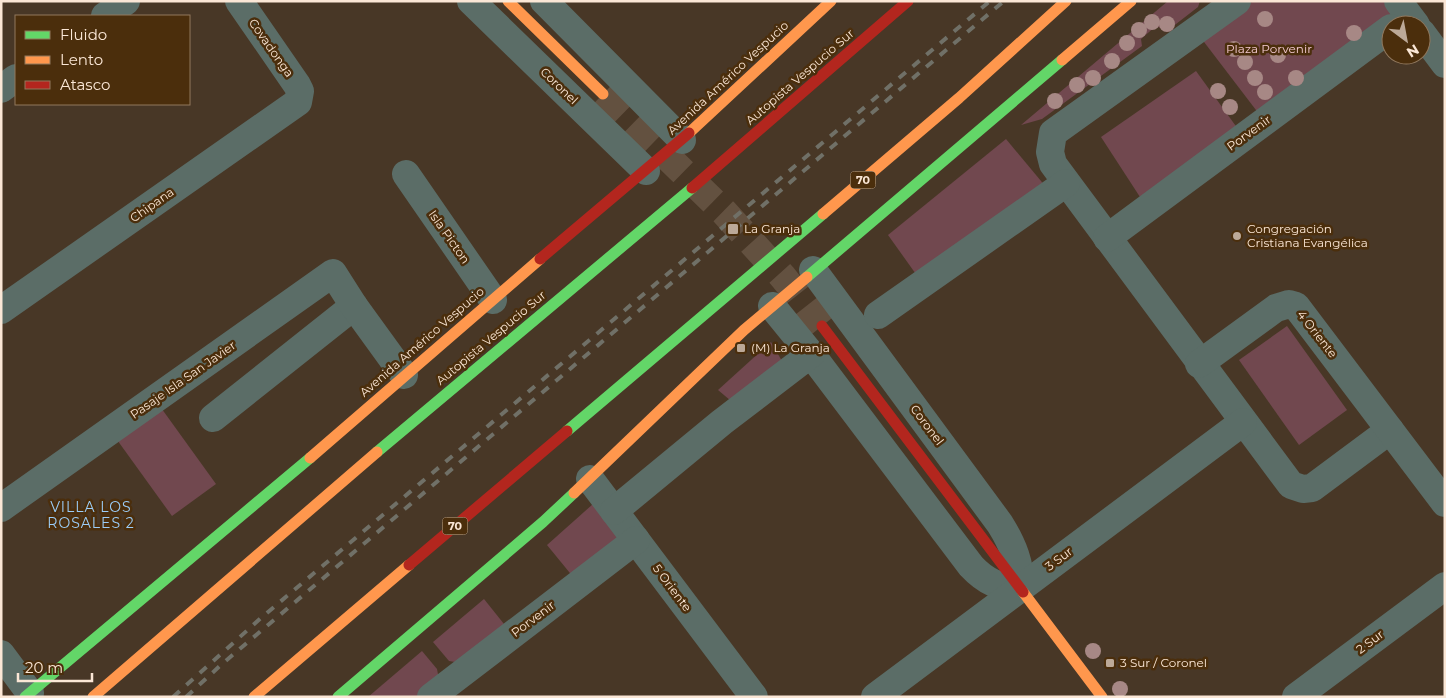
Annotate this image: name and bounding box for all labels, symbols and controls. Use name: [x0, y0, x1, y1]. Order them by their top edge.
legend: [15, 15, 190, 105]
north arrow: [1381, 15, 1431, 65]
street label: Covadonga: [246, 16, 297, 80]
street label: Avenida Américo Vespucio: [664, 18, 791, 138]
text: Fluido: [60, 25, 107, 44]
street label: Autopista Vespucio Sur: [742, 25, 857, 128]
text: N: [1403, 40, 1422, 62]
park label: Plaza Porvenir: [1226, 41, 1312, 56]
text: Lento: [60, 50, 103, 69]
street label: Coronel: [537, 64, 581, 107]
text: Atasco: [60, 75, 110, 94]
street label: Porvenir: [1224, 112, 1274, 154]
road number: 70: [850, 172, 876, 188]
street label: Chipana: [127, 184, 177, 225]
street label: Isla Picton: [426, 207, 473, 266]
place label: La Granja: [744, 221, 800, 236]
place label: Congregación Cristiana Evangélica: [1247, 221, 1368, 250]
marker: La Granja: [726, 222, 740, 236]
marker: Congregación Cristiana Evangélica: [1231, 230, 1243, 242]
street label: Avenida Américo Vespucio: [356, 284, 487, 400]
street label: Autopista Vespucio Sur: [433, 287, 549, 388]
street label: 4 Oriente: [1294, 307, 1341, 361]
street label: Pasaje Isla San Javier: [127, 337, 239, 422]
place label: (M) La Granja: [751, 340, 830, 355]
marker: (M) La Granja: [735, 342, 747, 354]
street label: Coronel: [907, 402, 947, 448]
district label: VILLA LOS ROSALES 2: [47, 498, 135, 532]
road number: 70: [442, 518, 468, 534]
street label: 3 Sur: [1042, 543, 1075, 574]
street label: 5 Oriente: [650, 561, 695, 614]
street label: Porvenir: [508, 597, 558, 640]
street label: 2 Sur: [1353, 626, 1386, 657]
scale bar: [18, 650, 91, 682]
place label: 3 Sur / Coronel: [1120, 655, 1207, 670]
marker: 3 Sur / Coronel: [1104, 657, 1116, 669]
text: 20 m: [25, 658, 63, 677]

